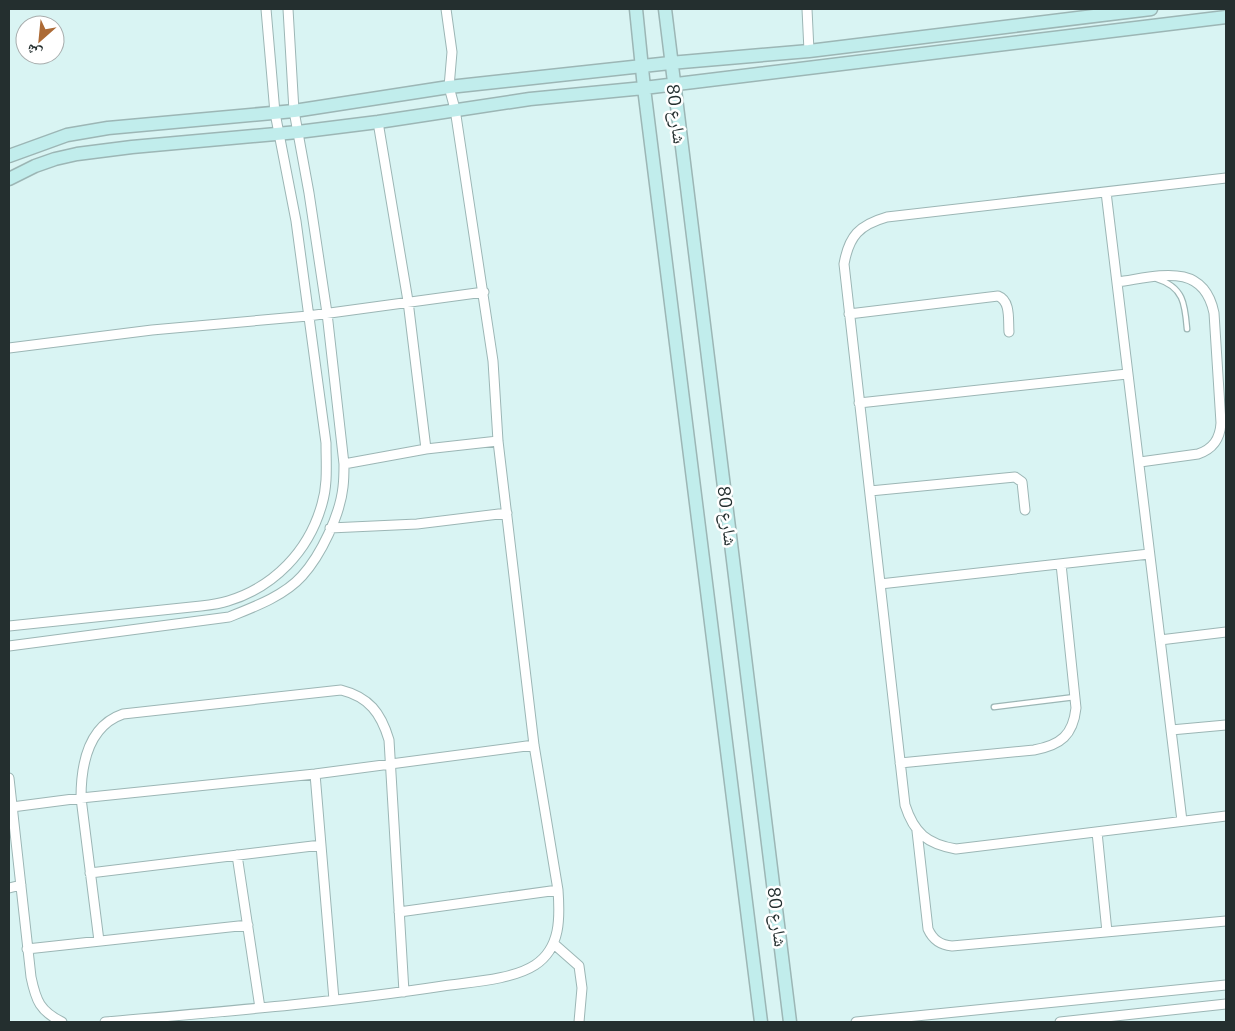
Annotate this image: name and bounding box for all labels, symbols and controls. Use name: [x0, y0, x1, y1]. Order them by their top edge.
north arrow: [15, 15, 65, 65]
text: ش: [24, 40, 45, 62]
street label: شارع 80: [661, 83, 691, 145]
street label: شارع 80: [712, 485, 742, 547]
street label: شارع 80: [762, 886, 792, 948]

